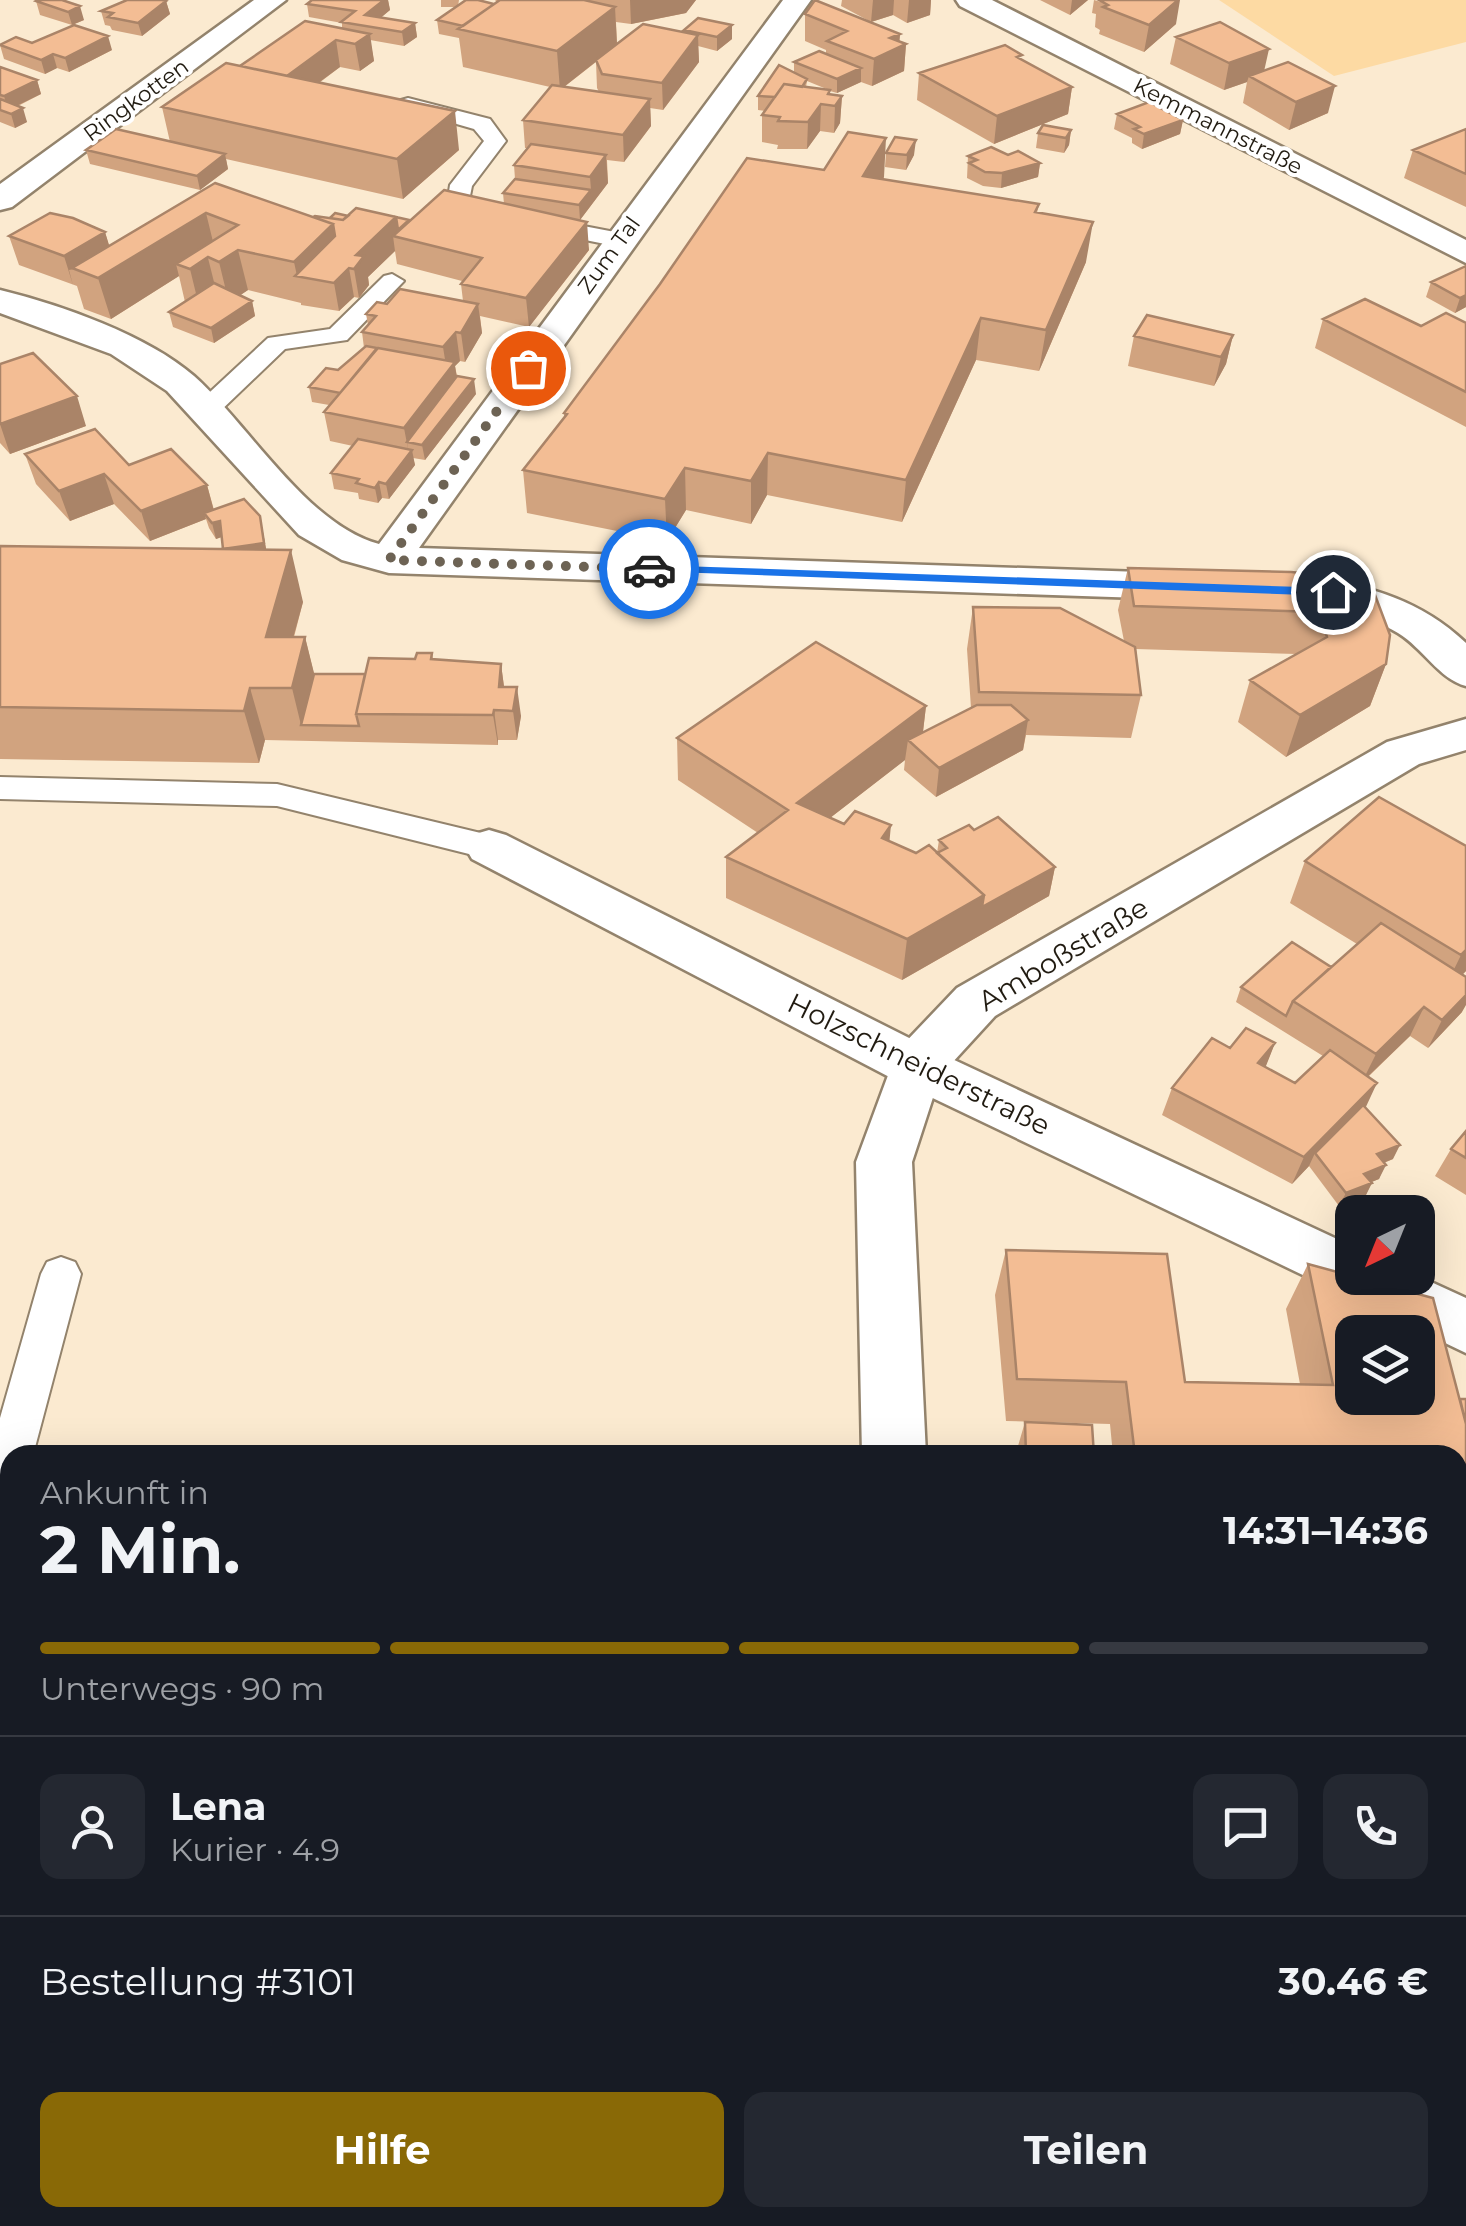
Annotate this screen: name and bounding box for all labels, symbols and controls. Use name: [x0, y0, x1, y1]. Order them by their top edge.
street label: Ringkotten: [78, 53, 194, 147]
street label: Kemmannstraße: [1129, 72, 1307, 180]
street label: Zum Tal: [572, 211, 646, 299]
pin: [486, 326, 571, 411]
icon: bag: [501, 341, 556, 396]
courier: [599, 519, 699, 619]
icon: car: [622, 542, 677, 597]
pin: [1291, 550, 1376, 635]
icon: home: [1306, 565, 1361, 620]
street label: Amboßstraße: [972, 890, 1154, 1018]
street label: Holzschneiderstraße: [782, 986, 1056, 1142]
north arrow: [1335, 1195, 1435, 1295]
map controls: [1335, 1195, 1435, 1415]
button: layers: [1335, 1315, 1435, 1415]
text: Ankunft in: [40, 1473, 209, 1512]
text: 14:31–14:36: [1223, 1507, 1428, 1554]
text: 2 Min.: [40, 1510, 240, 1589]
text: Unterwegs · 90 m: [40, 1669, 324, 1708]
button: person: [40, 1774, 145, 1879]
button: chat: [1193, 1774, 1298, 1879]
button: phone: [1323, 1774, 1428, 1879]
text: Lena: [170, 1783, 267, 1830]
text: Kurier · 4.9: [170, 1830, 340, 1869]
text: Bestellung #3101: [40, 1958, 356, 2005]
text: 30.46 €: [1278, 1958, 1428, 2005]
button: Hilfe: [40, 2092, 724, 2207]
button: Teilen: [744, 2092, 1428, 2207]

